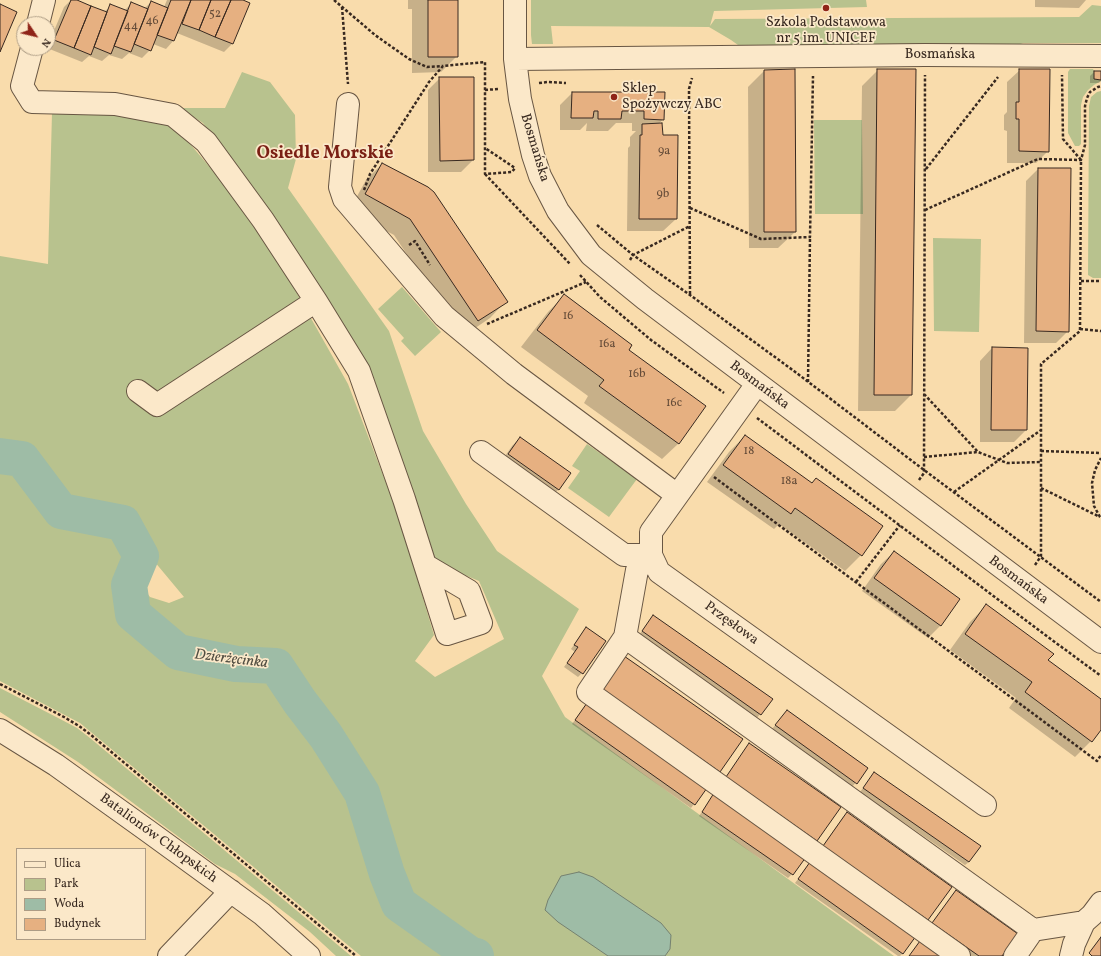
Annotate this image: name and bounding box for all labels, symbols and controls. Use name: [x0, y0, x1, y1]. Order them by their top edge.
marker: Szkola Podstawowa nr 5 im. UNICEF: [821, 3, 831, 13]
house number: 52: [209, 8, 221, 22]
house number: 46: [145, 15, 159, 29]
place label: Szkola Podstawowa nr 5 im. UNICEF: [766, 15, 886, 48]
north arrow: [16, 16, 56, 56]
house number: 44: [124, 20, 138, 34]
text: N: [37, 35, 54, 50]
street label: Bosmańska: [905, 47, 975, 63]
place label: Sklep Spożywczy ABC: [622, 81, 722, 114]
marker: Sklep Spożywczy ABC: [609, 92, 619, 102]
street label: Bosmańska: [516, 112, 552, 184]
district label: Osiedle Morskie: [256, 144, 394, 166]
house number: 9a: [658, 145, 670, 159]
house number: 9b: [657, 188, 669, 202]
house number: 16: [563, 310, 573, 324]
house number: 16a: [599, 338, 615, 352]
street label: Bosmańska: [726, 358, 792, 414]
house number: 16b: [628, 368, 646, 382]
house number: 16c: [666, 397, 682, 411]
house number: 18: [744, 445, 754, 459]
house number: 18a: [781, 475, 797, 489]
street label: Bosmańska: [985, 553, 1051, 609]
street label: Przęsłowa: [701, 599, 761, 649]
water label: Dzierżęcinka: [193, 647, 269, 673]
street label: Batalionów Chłopskich: [96, 791, 220, 887]
legend: [16, 848, 146, 940]
text: Ulica: [54, 856, 81, 872]
text: Park: [54, 876, 79, 892]
text: Woda: [54, 896, 84, 912]
text: Budynek: [54, 916, 101, 932]

